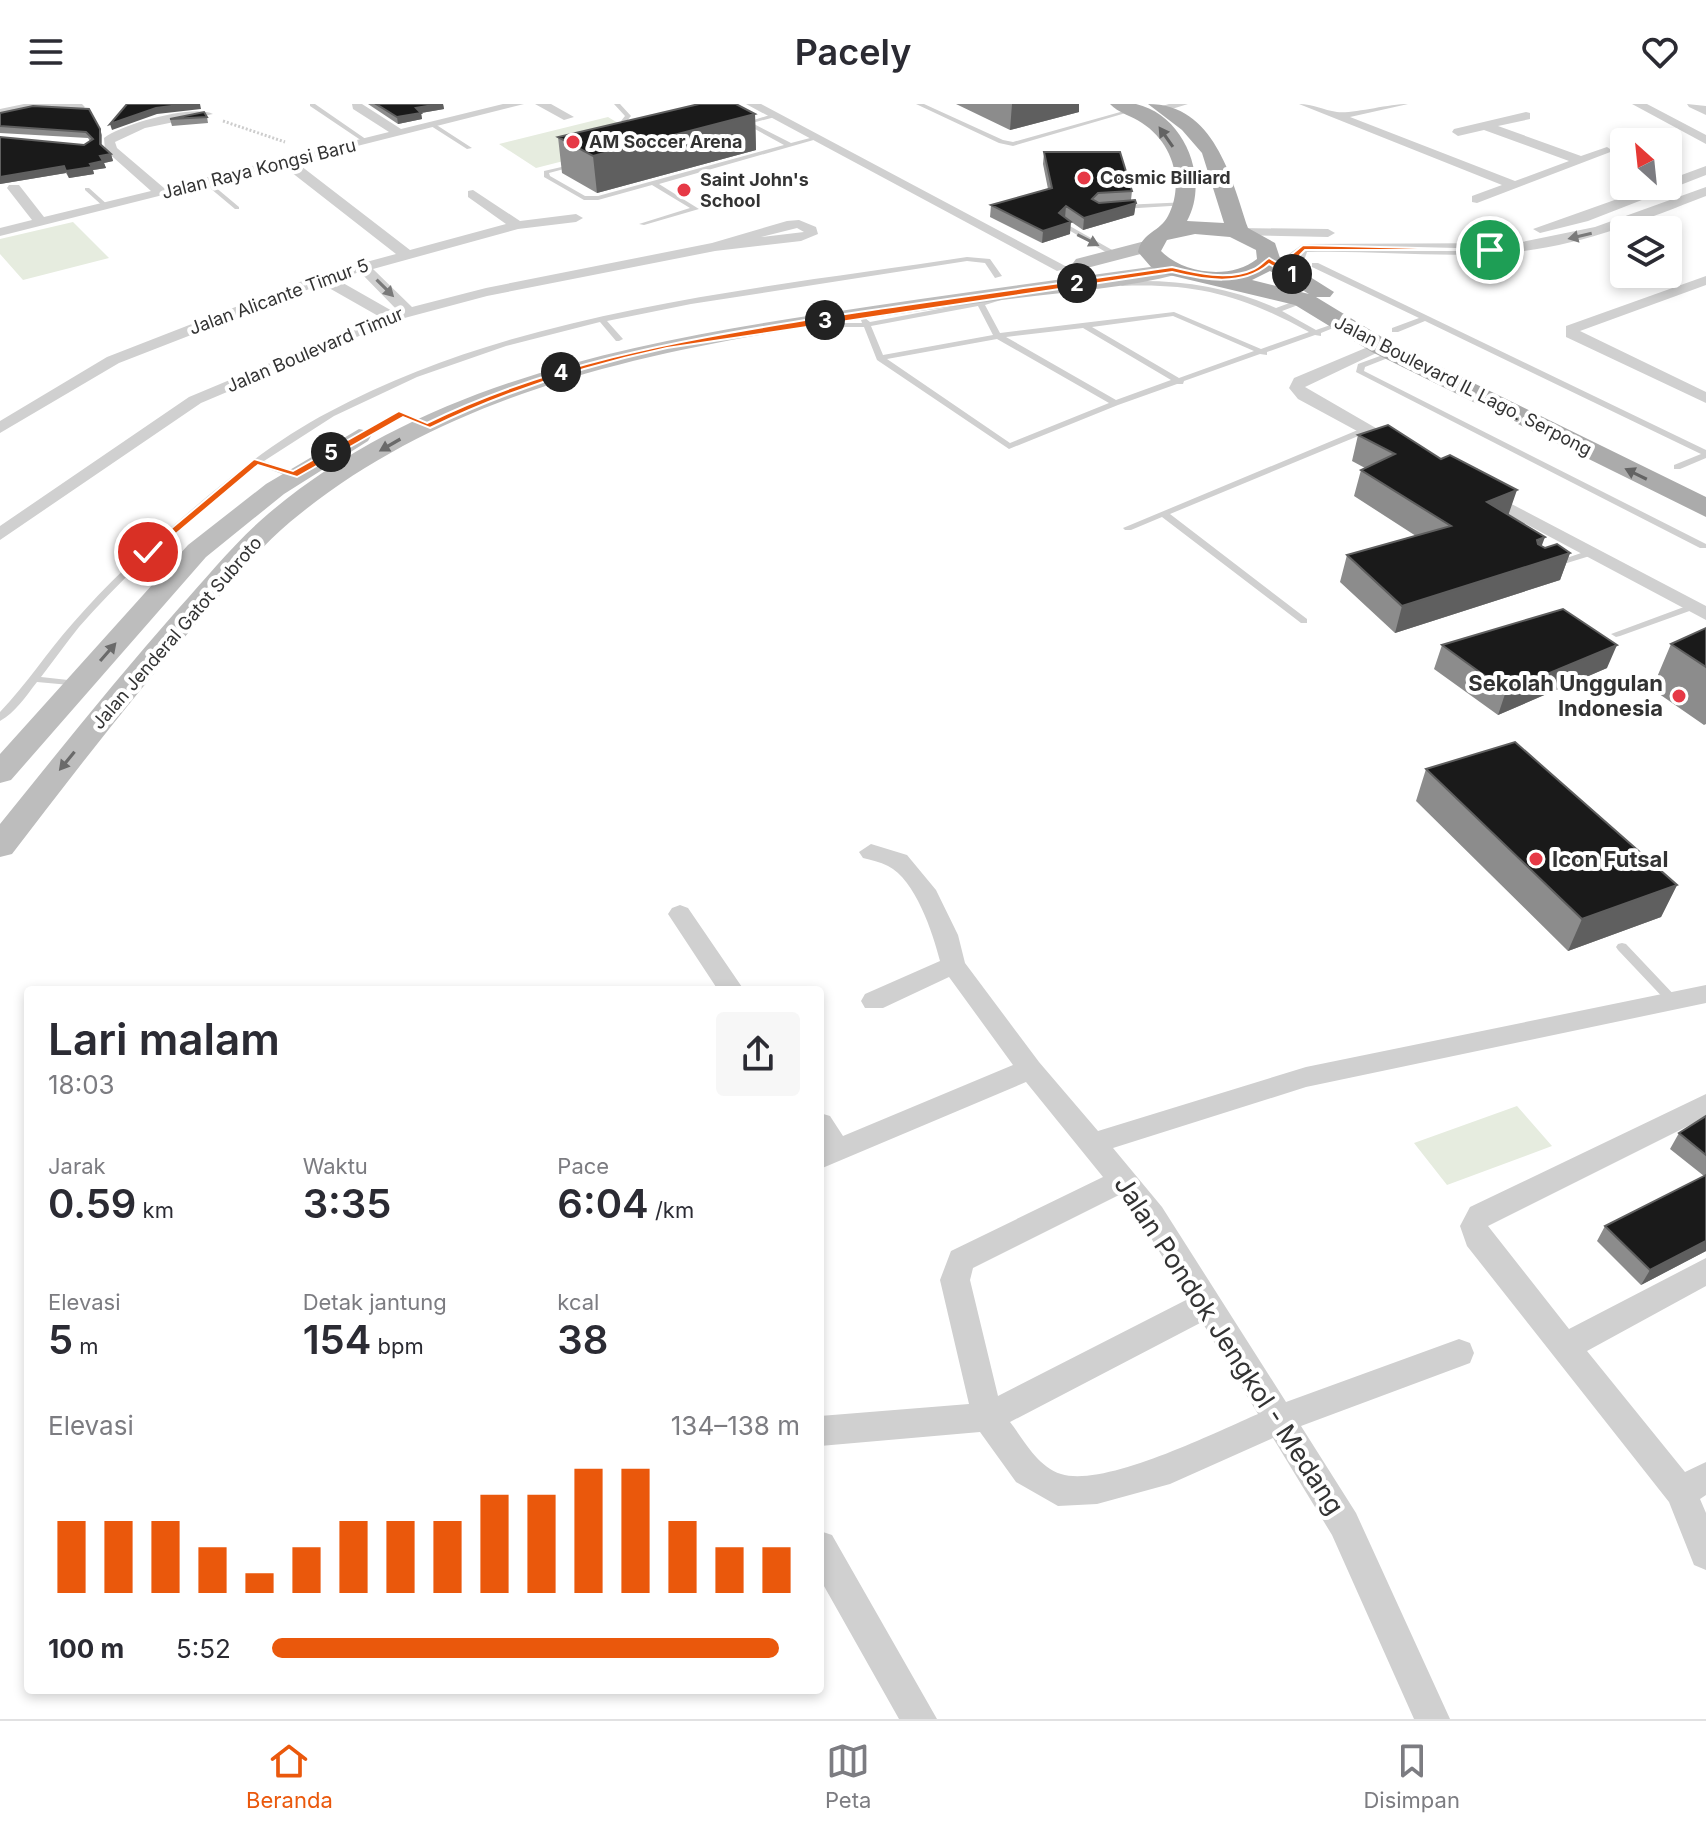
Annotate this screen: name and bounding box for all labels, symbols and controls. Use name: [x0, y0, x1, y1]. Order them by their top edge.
icon: menu: [24, 30, 68, 74]
text: Pacely: [795, 30, 911, 74]
icon: heart: [1638, 30, 1682, 74]
one-way arrow: [1159, 126, 1174, 147]
north arrow: [1610, 128, 1682, 200]
map controls: [1610, 128, 1682, 288]
place label: AM Soccer Arena: [589, 131, 743, 152]
marker: AM Soccer Arena: [564, 133, 582, 151]
street label: Jalan Raya Kongsi Baru: [160, 134, 358, 203]
place label: Cosmic Billiard: [1100, 167, 1231, 188]
place label: Saint John's School: [700, 169, 809, 211]
marker: Cosmic Billiard: [1075, 169, 1093, 187]
marker: Saint John's School: [675, 181, 693, 199]
pin: [1456, 216, 1524, 284]
button: layers: [1610, 216, 1682, 288]
icon: arrive: [1468, 228, 1512, 272]
one-way arrow: [1567, 230, 1592, 243]
one-way arrow: [1076, 233, 1099, 247]
street label: Jalan Alicante Timur 5: [186, 254, 371, 339]
pin: 1: [1272, 254, 1312, 294]
text: 1: [1287, 261, 1297, 287]
pin: 2: [1057, 263, 1097, 303]
text: 2: [1070, 270, 1084, 296]
one-way arrow: [375, 279, 394, 297]
pin: 3: [805, 300, 845, 340]
street label: Jalan Boulevard Timur: [223, 303, 407, 396]
text: 3: [818, 307, 832, 333]
street label: Jalan Boulevard IL Lago. Serpong: [1331, 311, 1595, 460]
pin: 4: [541, 352, 581, 392]
text: 4: [554, 359, 568, 385]
pin: 5: [311, 432, 351, 472]
one-way arrow: [379, 438, 401, 452]
text: 5: [324, 439, 338, 465]
one-way arrow: [1625, 467, 1648, 480]
pin: [114, 518, 182, 586]
icon: check: [126, 530, 170, 574]
street label: Jalan Jenderal Gatot Subroto: [87, 532, 266, 733]
one-way arrow: [99, 642, 116, 662]
place label: Sekolah Unggulan Indonesia: [1468, 670, 1663, 721]
marker: Sekolah Unggulan Indonesia: [1670, 687, 1688, 705]
one-way arrow: [59, 751, 76, 771]
place label: Icon Futsal: [1552, 846, 1668, 872]
marker: Icon Futsal: [1527, 850, 1545, 868]
text: Lari malam: [48, 1012, 280, 1066]
button: share: [716, 1012, 800, 1096]
text: 18:03: [48, 1069, 115, 1100]
text: Jarak: [48, 1153, 106, 1179]
text: Waktu: [303, 1153, 368, 1179]
text: Pace: [557, 1153, 609, 1179]
street label: Jalan Pondok Jengkol - Medang: [1108, 1170, 1351, 1520]
text: 0.59: [48, 1179, 136, 1228]
text: 3:35: [303, 1179, 391, 1228]
text: 6:04: [557, 1179, 649, 1228]
text: km: [136, 1197, 174, 1223]
text: /km: [649, 1197, 694, 1223]
text: Elevasi: [48, 1289, 121, 1315]
text: Detak jantung: [303, 1289, 447, 1315]
text: kcal: [557, 1289, 599, 1315]
text: 5: [48, 1315, 73, 1364]
text: 154: [303, 1315, 371, 1364]
text: 38: [557, 1315, 608, 1364]
text: m: [73, 1333, 99, 1359]
text: bpm: [371, 1333, 424, 1359]
text: Elevasi: [48, 1410, 134, 1441]
text: 134–138 m: [671, 1410, 800, 1441]
text: 100 m: [48, 1633, 124, 1664]
text: 5:52: [176, 1633, 231, 1664]
tab: Beranda: [246, 1739, 333, 1813]
tab: Peta: [825, 1739, 871, 1813]
tab: Disimpan: [1363, 1739, 1460, 1813]

